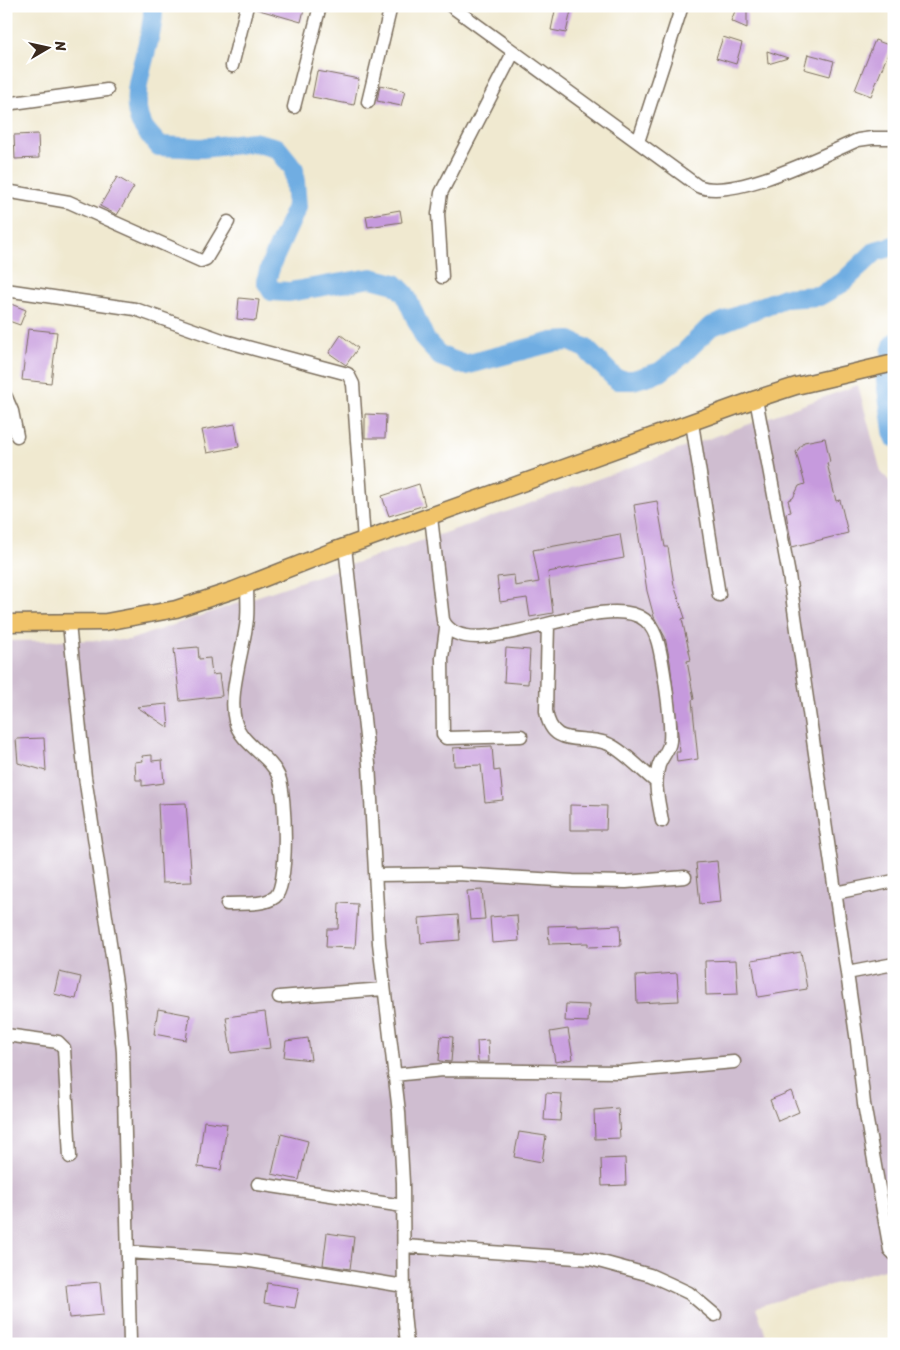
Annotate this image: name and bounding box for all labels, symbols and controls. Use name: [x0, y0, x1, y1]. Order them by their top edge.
north arrow: [22, 22, 72, 72]
text: N: [47, 38, 73, 53]

